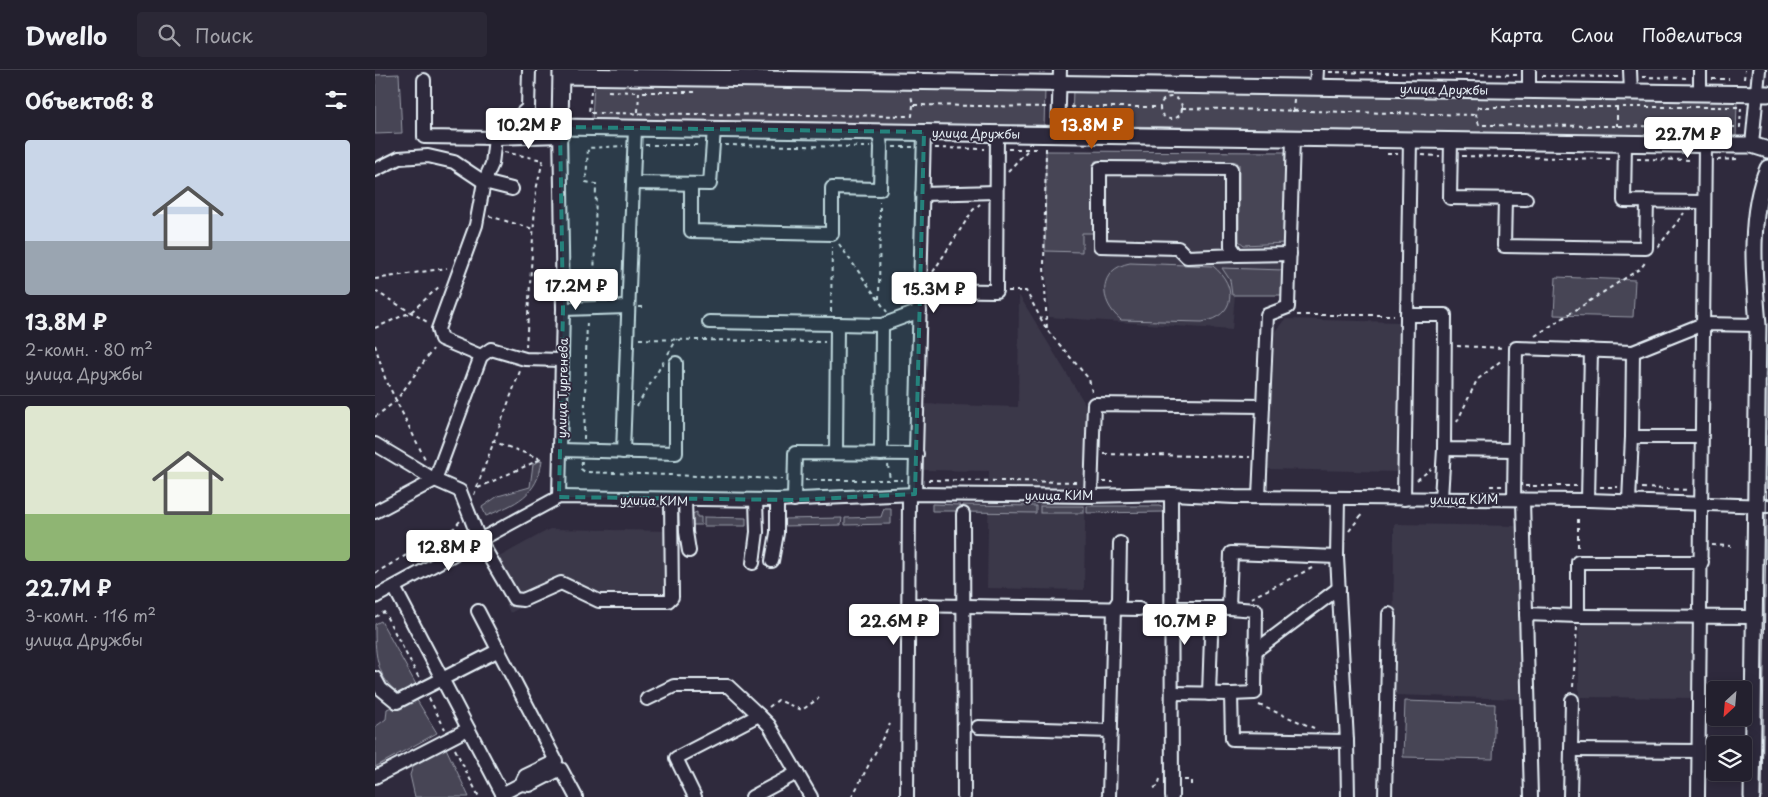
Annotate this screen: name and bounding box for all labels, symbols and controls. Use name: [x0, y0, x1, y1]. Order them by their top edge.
search box: [137, 12, 487, 57]
text: Dwello: [25, 17, 107, 53]
icon: search: [155, 21, 183, 49]
text: Поиск: [195, 21, 253, 49]
text: Карта: [1490, 21, 1543, 48]
text: Слои: [1571, 21, 1614, 48]
text: Поделиться: [1642, 21, 1743, 48]
street label: улица Дружбы: [1400, 79, 1488, 99]
text: Объектов: 8: [25, 84, 154, 116]
icon: filters: [322, 86, 350, 114]
pin: 10.2M ₽: [483, 108, 575, 150]
pin: 13.8M ₽: [1046, 108, 1138, 150]
text: 10.2M ₽: [497, 112, 561, 136]
text: 13.8M ₽: [1061, 112, 1123, 136]
pin: 22.7M ₽: [1642, 116, 1734, 159]
text: 22.7M ₽: [1655, 121, 1721, 145]
street label: улица Дружбы: [932, 123, 1020, 143]
icon: home: [143, 173, 233, 263]
pin: 17.2M ₽: [530, 268, 622, 311]
pin: 15.3M ₽: [888, 272, 980, 314]
text: 17.2M ₽: [545, 273, 607, 297]
text: 15.3M ₽: [903, 276, 965, 300]
text: 13.8M ₽: [25, 305, 107, 337]
text: 2-комн. · 80 m²: [25, 337, 153, 361]
street label: улица Тургенева: [552, 337, 572, 438]
text: улица Дружбы: [25, 361, 143, 385]
icon: home: [143, 438, 233, 528]
street label: улица КИМ: [1025, 486, 1093, 504]
street label: улица КИМ: [620, 490, 688, 510]
street label: улица КИМ: [1430, 490, 1498, 508]
pin: 12.8M ₽: [403, 530, 495, 572]
text: 12.8M ₽: [417, 534, 481, 558]
text: 22.7M ₽: [25, 571, 111, 603]
text: 3-комн. · 116 m²: [25, 603, 156, 627]
pin: 22.6M ₽: [848, 604, 940, 646]
pin: 10.7M ₽: [1139, 604, 1231, 646]
text: 22.6M ₽: [860, 608, 928, 632]
text: 10.7M ₽: [1154, 608, 1216, 632]
text: улица Дружбы: [25, 627, 143, 651]
north arrow: [1707, 681, 1753, 726]
map controls: [1707, 681, 1752, 781]
button: layers: [1707, 736, 1752, 781]

